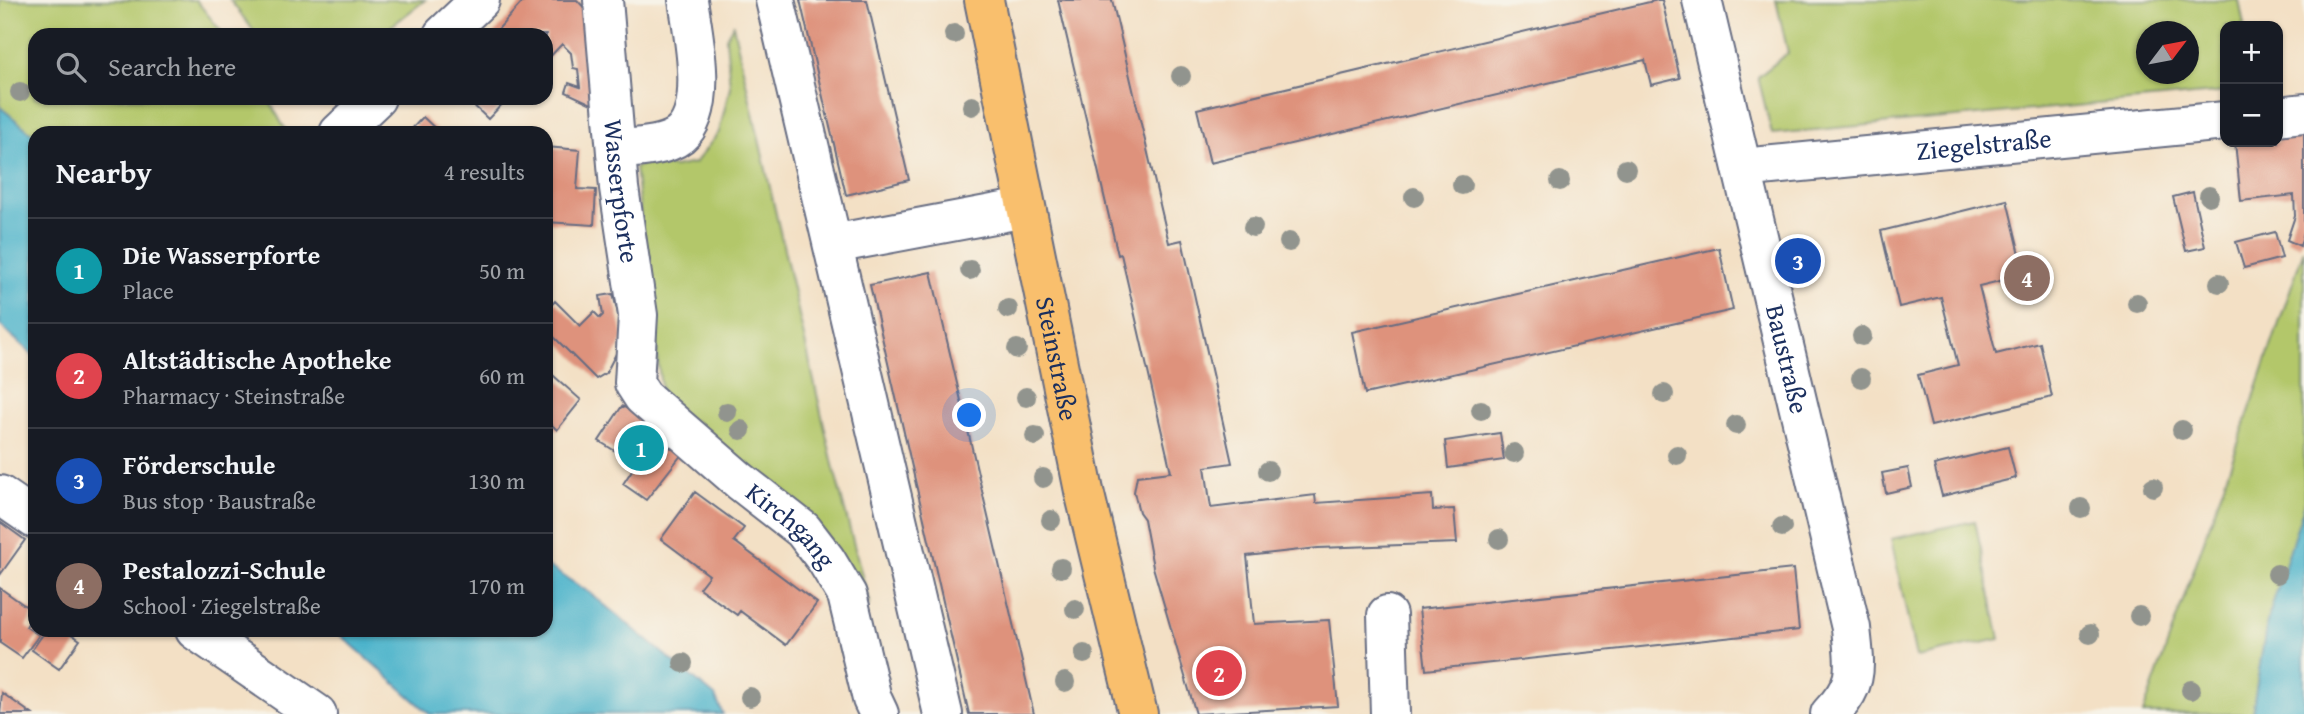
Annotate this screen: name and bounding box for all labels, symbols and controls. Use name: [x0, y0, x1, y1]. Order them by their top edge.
north arrow: [2136, 21, 2199, 84]
map controls: [2220, 21, 2283, 147]
button: +: [2220, 21, 2283, 84]
search box: [28, 28, 553, 105]
text: Search here: [108, 47, 236, 86]
icon: search: [52, 48, 90, 86]
button: −: [2220, 84, 2283, 147]
street label: Wasserpforte: [594, 118, 650, 266]
street label: Ziegelstraße: [1914, 118, 2053, 170]
text: Nearby: [56, 150, 152, 194]
text: 4 results: [444, 155, 525, 188]
text: Die Wasserpforte: [123, 235, 320, 274]
pin: 3: [1775, 235, 1821, 287]
pin: 4: [2004, 252, 2050, 304]
text: 1: [73, 254, 85, 287]
text: 50 m: [479, 254, 525, 287]
text: Place: [123, 274, 174, 307]
street label: Steinstraße: [1026, 293, 1089, 424]
street label: Baustraße: [1756, 300, 1819, 417]
text: Altstädtische Apotheke: [123, 340, 392, 379]
text: 2: [73, 359, 85, 392]
text: 60 m: [479, 359, 525, 392]
text: Pharmacy · Steinstraße: [123, 379, 345, 412]
your location: [952, 398, 986, 432]
pin: 1: [618, 422, 664, 474]
text: Förderschule: [123, 445, 276, 484]
text: 3: [73, 464, 85, 497]
text: 130 m: [468, 464, 525, 497]
street label: Kirchgang: [738, 473, 846, 576]
text: Bus stop · Baustraße: [123, 484, 316, 517]
text: Pestalozzi-Schule: [123, 550, 326, 589]
text: 4: [73, 569, 85, 602]
text: 170 m: [468, 569, 525, 602]
text: School · Ziegelstraße: [123, 589, 321, 622]
pin: 2: [1196, 647, 1242, 699]

